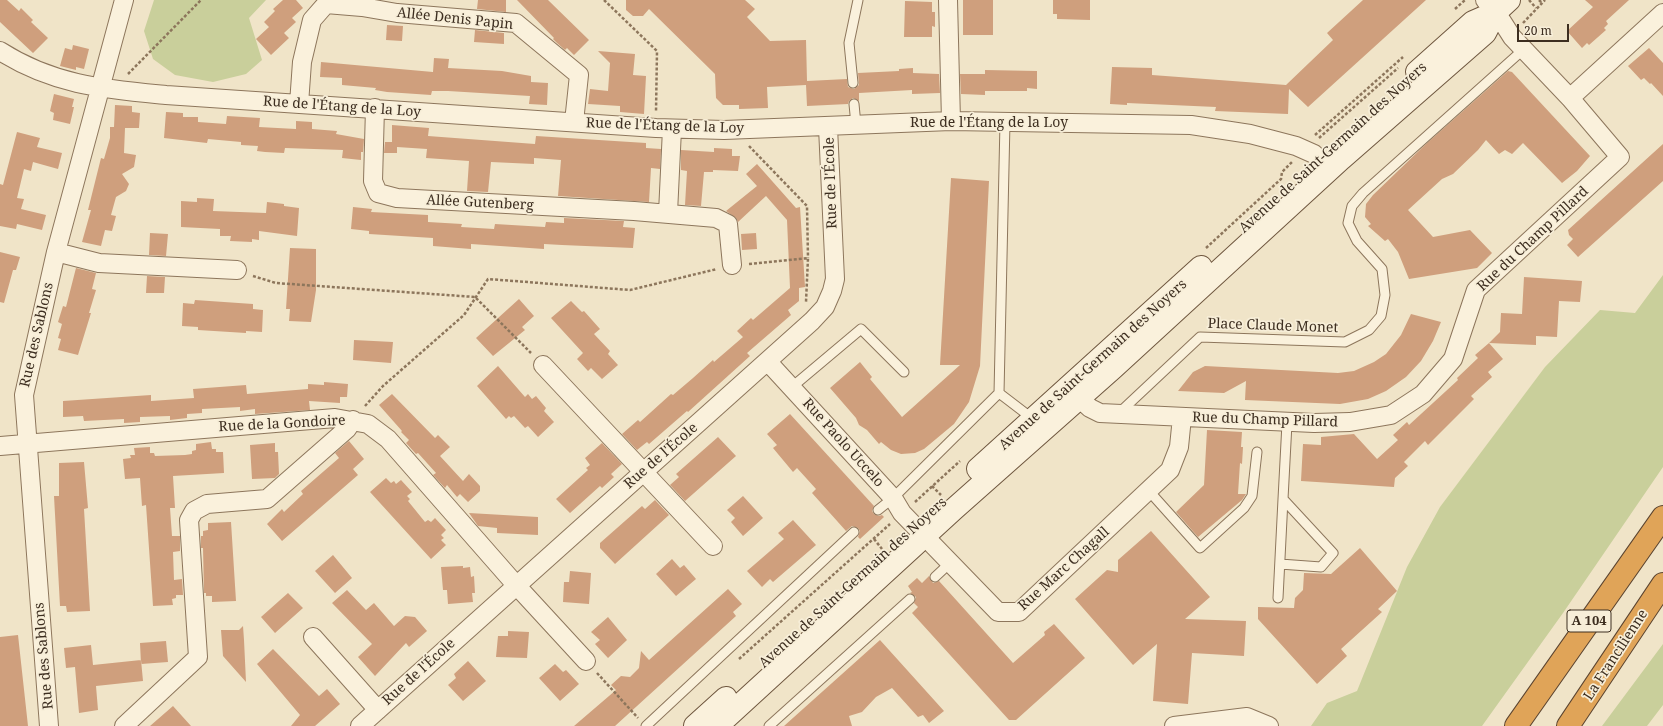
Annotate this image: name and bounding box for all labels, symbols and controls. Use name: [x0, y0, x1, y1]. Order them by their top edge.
street label: Allée Denis Papin: [396, 5, 514, 33]
scale bar: [1519, 16, 1571, 42]
text: 20 m: [1524, 22, 1552, 39]
street label: Avenue de Saint-Germain des Noyers: [1236, 59, 1430, 237]
street label: Rue de l'Étang de la Loy: [263, 93, 421, 121]
street label: Rue de l'Étang de la Loy: [586, 115, 744, 137]
street label: Rue de l'Étang de la Loy: [910, 115, 1068, 131]
street label: Rue de l'École: [821, 137, 841, 229]
street label: Rue du Champ Pillard: [1474, 183, 1592, 295]
street label: Allée Gutenberg: [426, 192, 534, 214]
street label: Avenue de Saint-Germain des Noyers: [996, 276, 1190, 454]
street label: Rue des Sablons: [17, 281, 57, 389]
street label: Place Claude Monet: [1207, 315, 1339, 337]
street label: Rue Paolo Uccelo: [799, 395, 887, 491]
street label: Rue du Champ Pillard: [1192, 409, 1338, 431]
street label: Rue de la Gondoire: [218, 412, 346, 436]
street label: Rue de l'École: [621, 420, 701, 492]
street label: Avenue de Saint-Germain des Noyers: [756, 494, 950, 672]
street label: Rue Marc Chagall: [1015, 524, 1113, 614]
street label: Rue des Sablons: [31, 602, 57, 710]
street label: La Francilienne: [1580, 606, 1652, 704]
road number: A 104: [1567, 610, 1611, 632]
street label: Rue de l'École: [379, 635, 459, 709]

